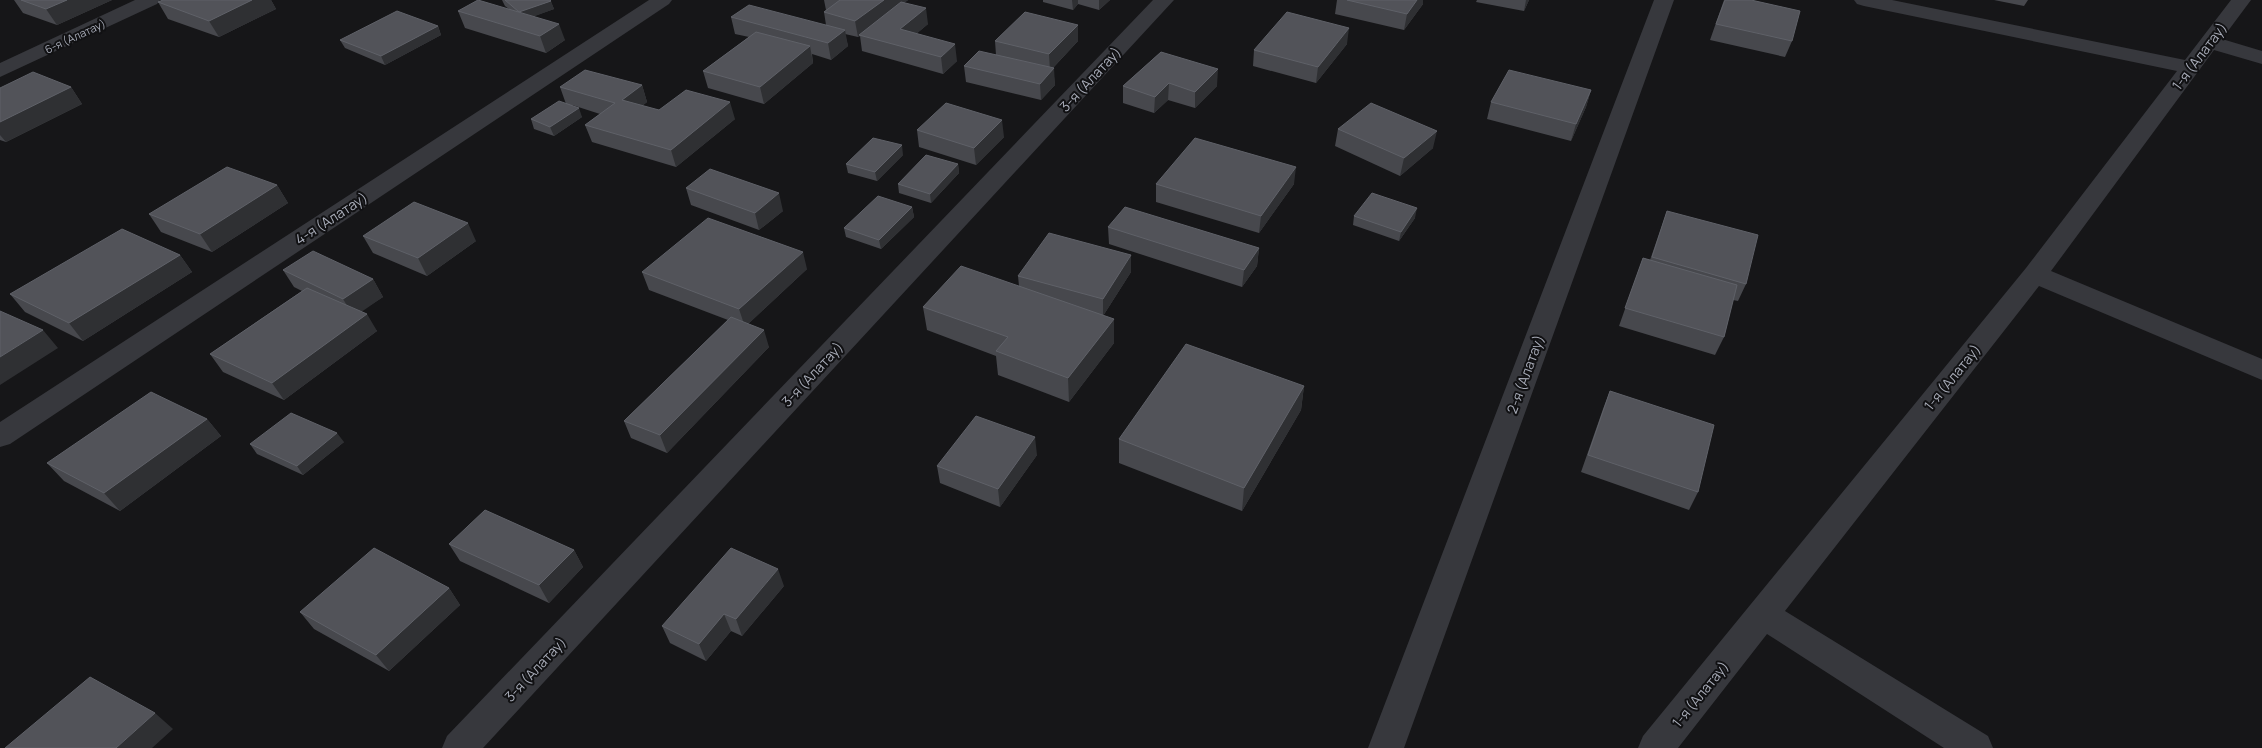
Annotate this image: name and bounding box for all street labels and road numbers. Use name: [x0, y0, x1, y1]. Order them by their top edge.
street label: 6-я (Алатау): [42, 15, 108, 57]
street label: 1-я (Алатау): [2167, 18, 2231, 94]
street label: 3-я (Алатау): [1055, 42, 1125, 116]
street label: 4-я (Алатау): [291, 187, 371, 249]
street label: 2-я (Алатау): [1502, 332, 1548, 416]
street label: 3-я (Алатау): [777, 337, 847, 411]
street label: 1-я (Алатау): [1919, 340, 1985, 414]
street label: 3-я (Алатау): [500, 632, 570, 706]
street label: 1-я (Алатау): [1667, 657, 1733, 731]

